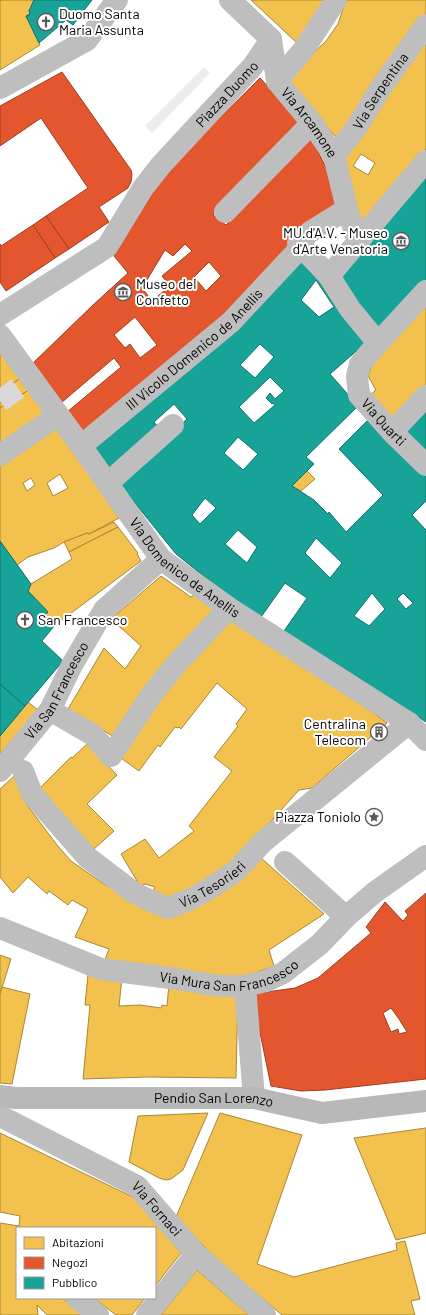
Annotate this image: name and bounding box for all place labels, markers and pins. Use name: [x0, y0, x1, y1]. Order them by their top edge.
place label: Duomo Santa Maria Assunta: [59, 5, 144, 38]
church icon: Duomo Santa Maria Assunta: [36, 12, 56, 32]
place label: MU.d'A.V. - Museo d'Arte Venatoria: [283, 224, 388, 257]
museum icon: MU.d'A.V. - Museo d'Arte Venatoria: [391, 231, 411, 251]
place label: Museo del Confetto: [136, 275, 196, 308]
museum icon: Museo del Confetto: [113, 282, 133, 302]
church icon: San Francesco: [15, 610, 35, 630]
place label: San Francesco: [38, 611, 127, 628]
place label: Centralina Telecom: [304, 715, 366, 748]
building icon: Centralina Telecom: [369, 722, 389, 742]
place icon: Piazza Toniolo: [364, 807, 384, 827]
place label: Piazza Toniolo: [275, 808, 361, 825]

